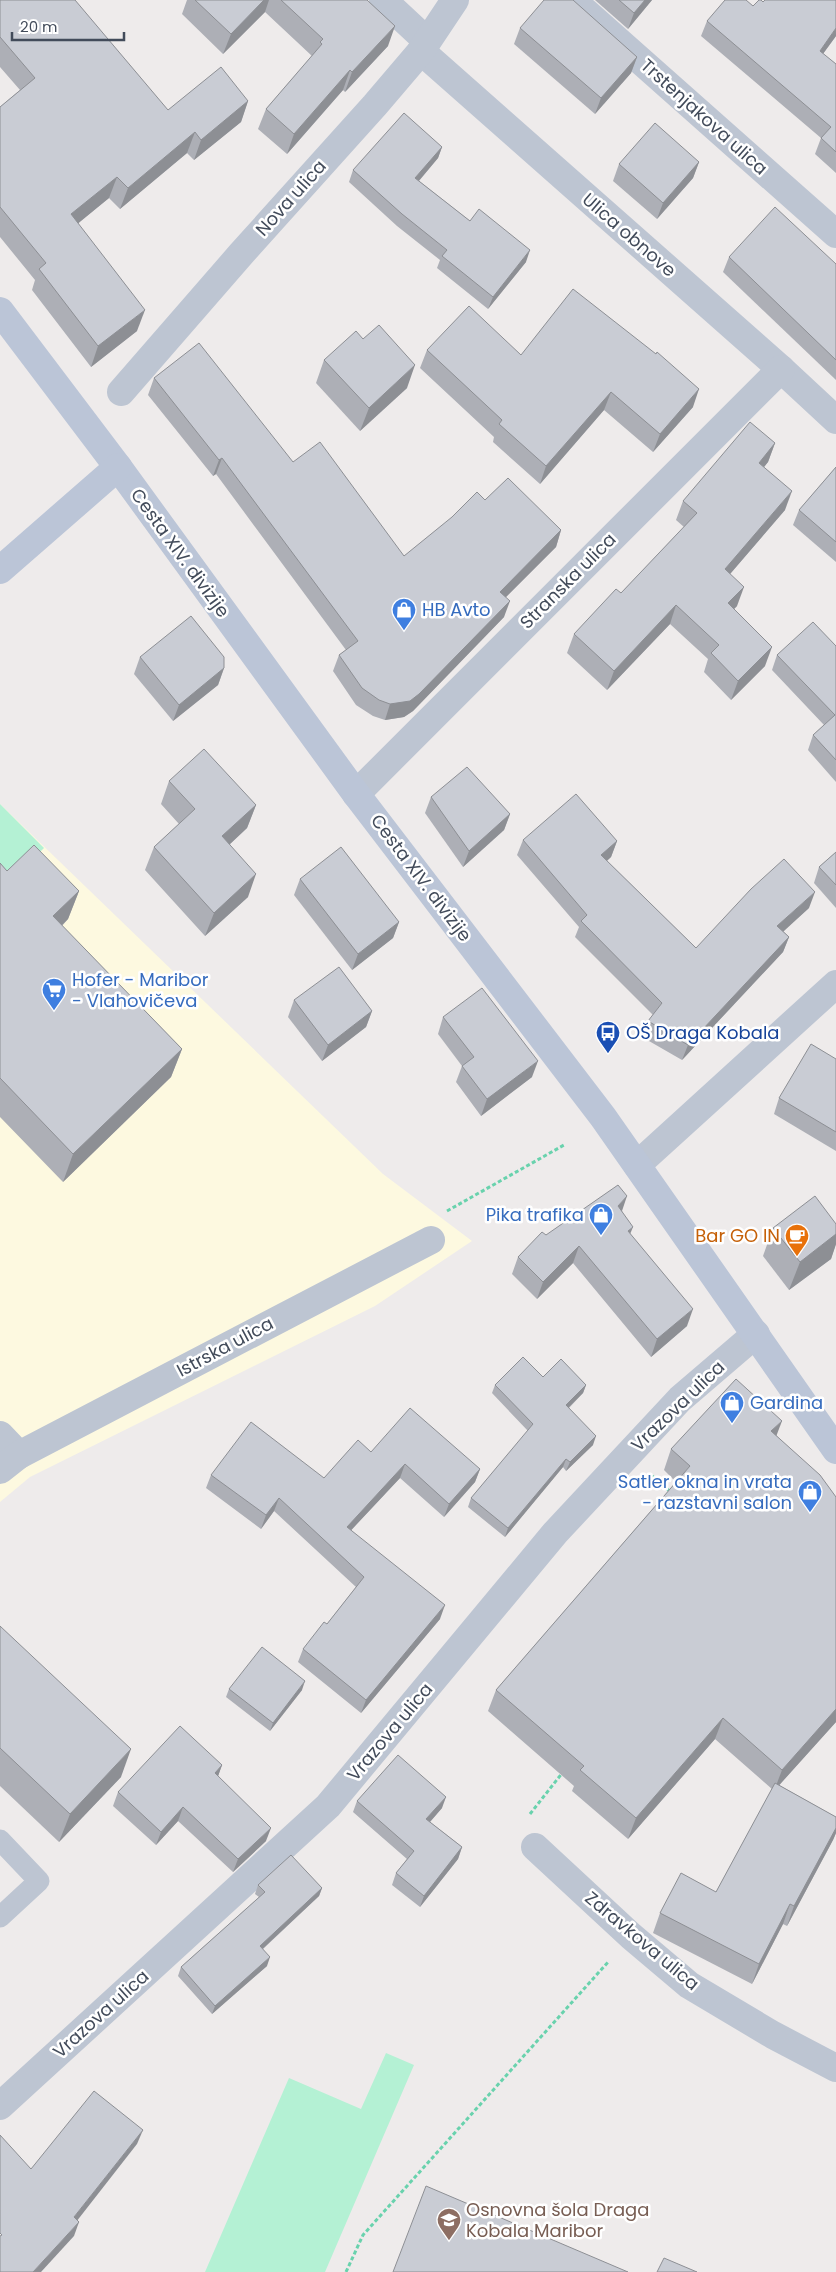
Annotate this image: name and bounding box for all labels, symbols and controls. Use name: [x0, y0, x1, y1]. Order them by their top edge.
scale bar: [12, 10, 125, 42]
text: 20 m: [20, 16, 58, 37]
street label: Trstenjakova ulica: [635, 53, 773, 180]
street label: Nova ulica: [250, 154, 332, 241]
street label: Ulica obnove: [577, 187, 682, 282]
street label: Cesta XIV. divizije: [125, 483, 236, 622]
street label: Stranska ulica: [514, 527, 621, 634]
shop icon: HB Avto: [391, 597, 417, 631]
place label: HB Avto: [422, 597, 491, 622]
street label: Cesta XIV. divizije: [365, 809, 478, 947]
place label: Hofer - Maribor - Vlahovičeva: [72, 967, 209, 1013]
supermarket icon: Hofer - Maribor - Vlahovičeva: [41, 977, 67, 1011]
bus stop icon: OŠ Draga Kobala: [595, 1020, 621, 1054]
place label: OŠ Draga Kobala: [626, 1020, 780, 1045]
place label: Pika trafika: [486, 1202, 584, 1227]
shop icon: Pika trafika: [588, 1202, 614, 1236]
place label: Bar GO IN: [695, 1223, 780, 1248]
cafe icon: Bar GO IN: [784, 1223, 810, 1257]
street label: Istrska ulica: [172, 1311, 278, 1383]
street label: Vrazova ulica: [625, 1355, 730, 1457]
shop icon: Gardina: [719, 1390, 745, 1424]
place label: Gardina: [750, 1390, 823, 1415]
place label: Satler okna in vrata - razstavni salon: [618, 1469, 792, 1515]
shop icon: Satler okna in vrata - razstavni salon: [797, 1479, 823, 1513]
street label: Vrazova ulica: [341, 1677, 438, 1786]
street label: Zdravkova ulica: [580, 1885, 705, 1996]
street label: Vrazova ulica: [47, 1964, 154, 2064]
place label: Osnovna šola Draga Kobala Maribor: [466, 2197, 649, 2243]
school or university icon: Osnovna šola Draga Kobala Maribor: [436, 2207, 462, 2241]

